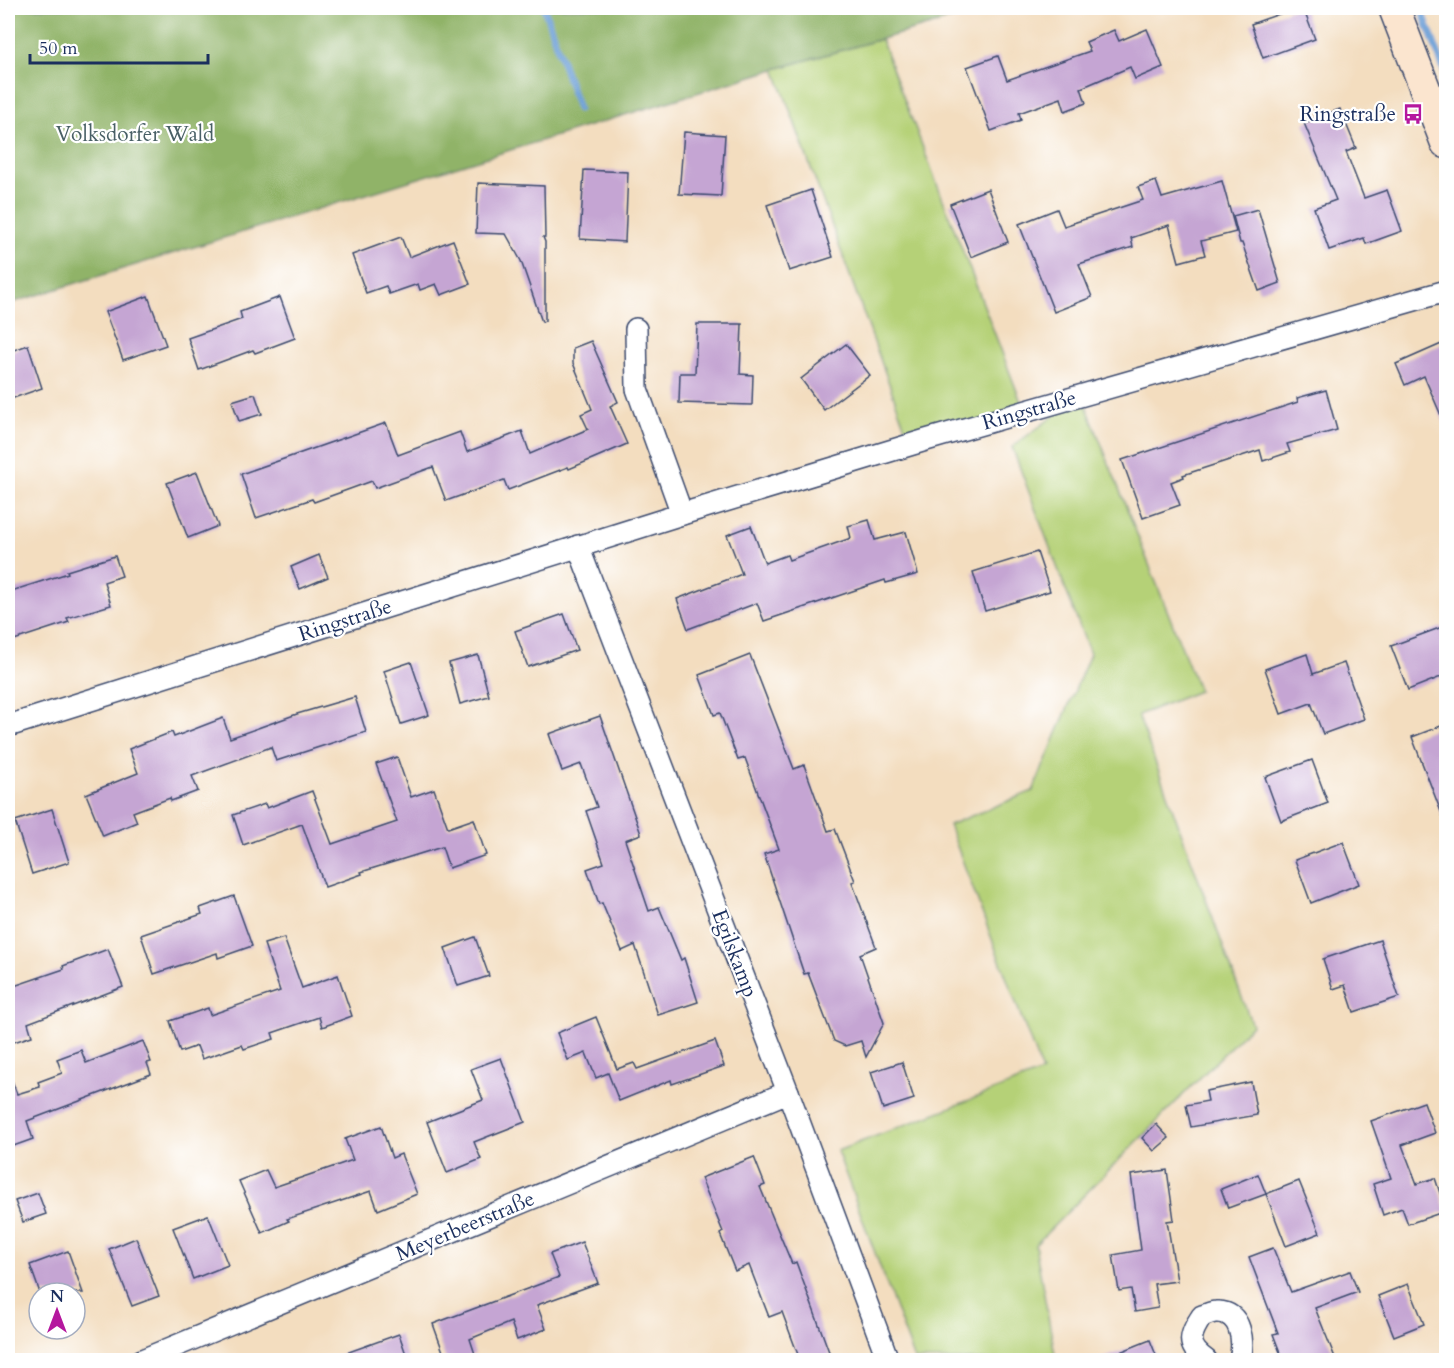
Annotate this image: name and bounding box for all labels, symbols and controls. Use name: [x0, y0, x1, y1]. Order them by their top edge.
scale bar: [30, 27, 208, 65]
text: 50 m: [39, 36, 78, 61]
place label: Ringstraße: [1299, 100, 1396, 129]
bus stop icon: Ringstraße: [1401, 102, 1425, 126]
park label: Volksdorfer Wald: [56, 120, 214, 149]
street label: Ringstraße: [979, 383, 1080, 438]
street label: Ringstraße: [295, 592, 396, 649]
street label: Egilskamp: [704, 905, 765, 1001]
street label: Meyerbeerstraße: [391, 1184, 539, 1269]
north arrow: [27, 1281, 87, 1341]
text: N: [50, 1286, 64, 1308]

